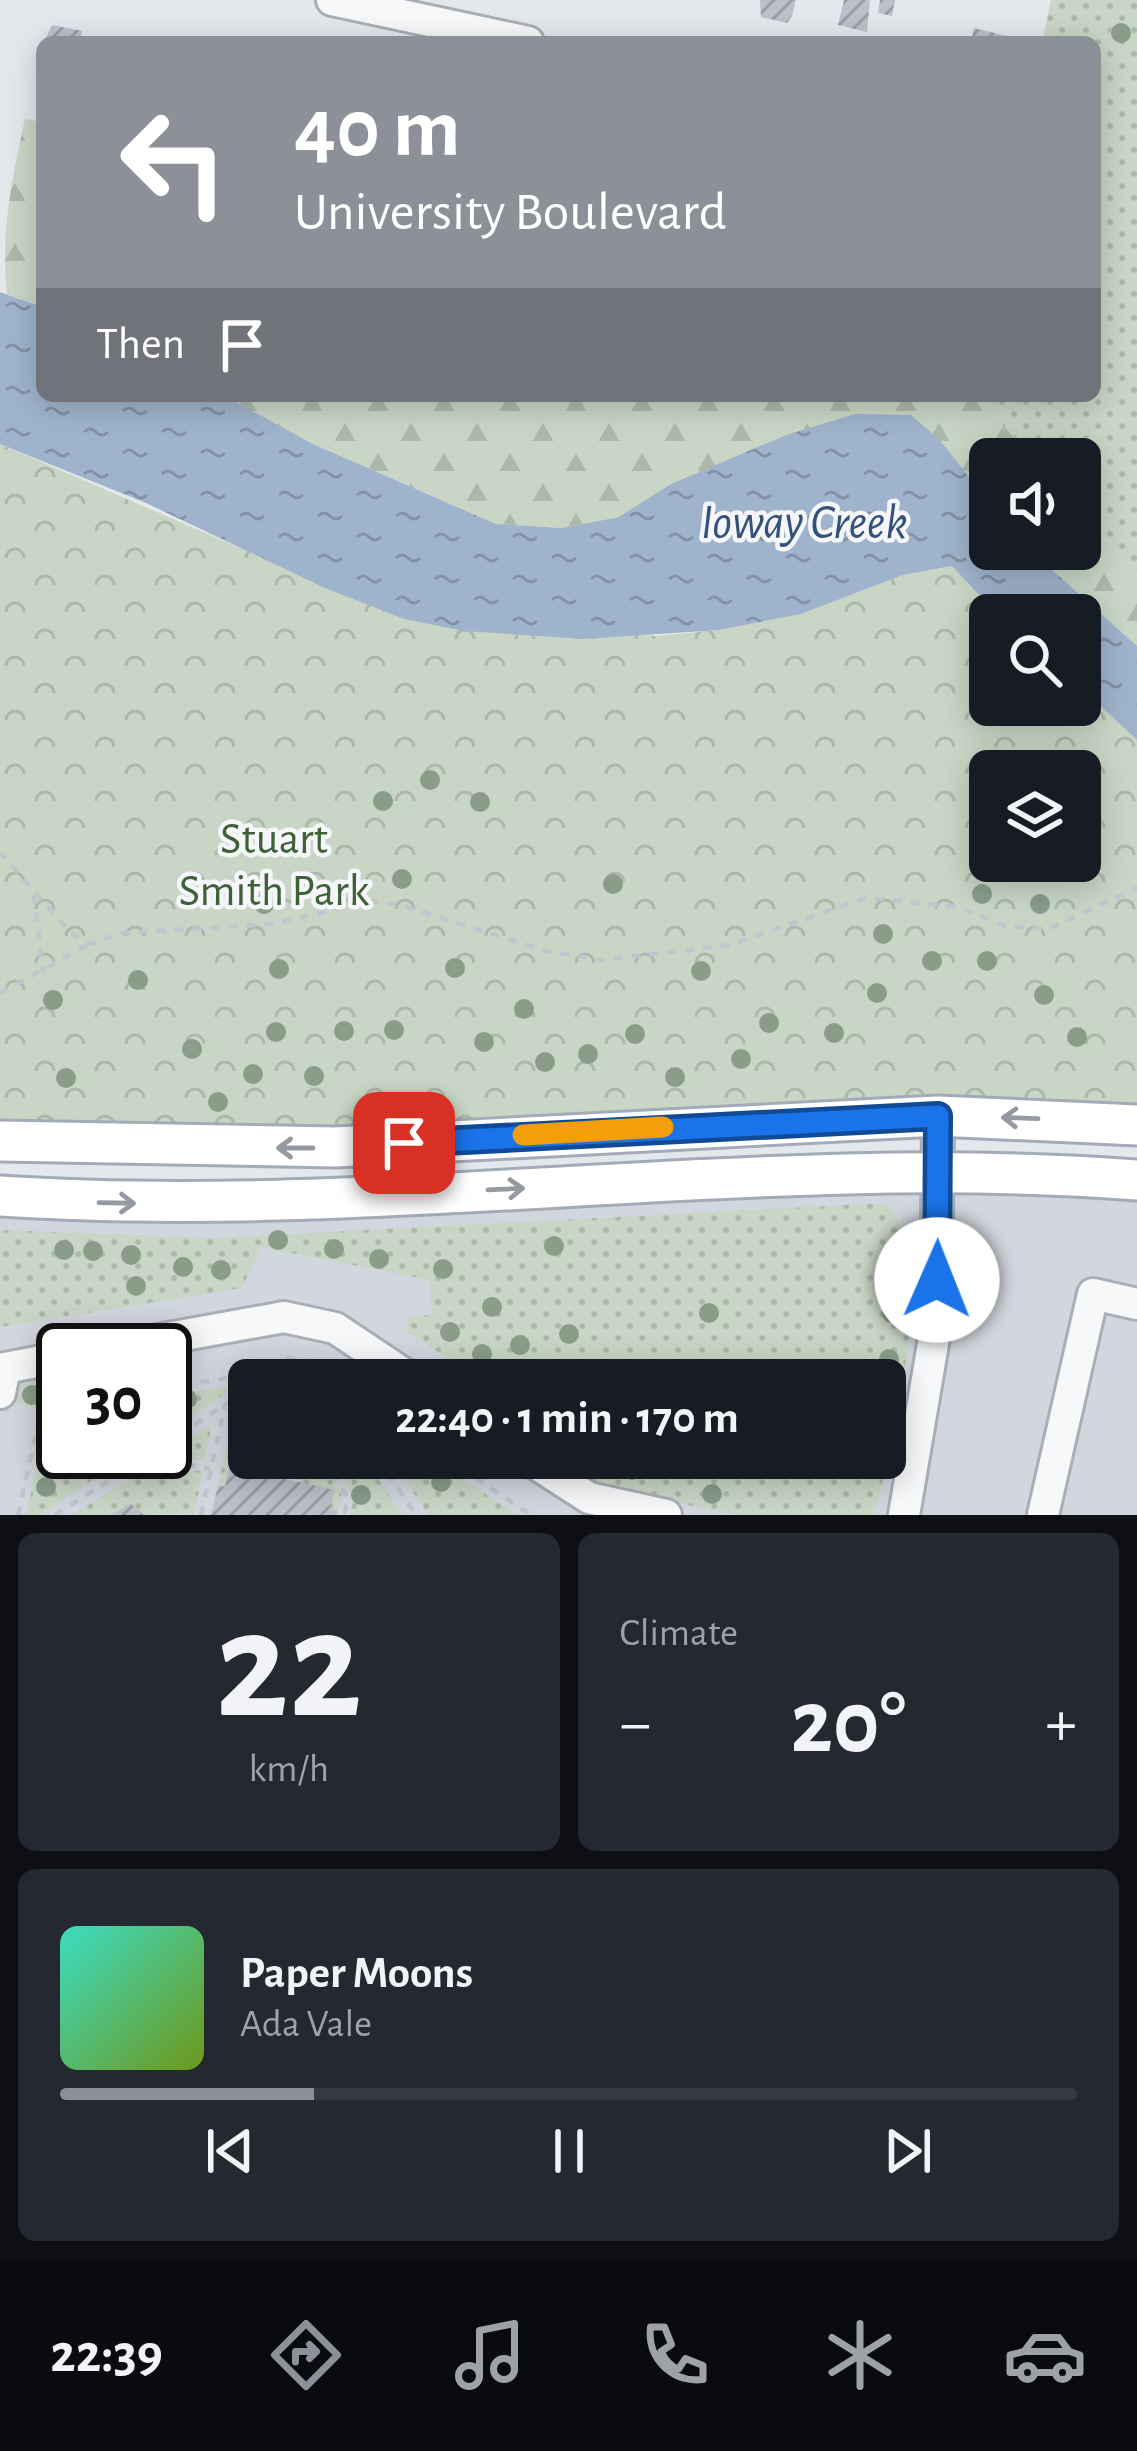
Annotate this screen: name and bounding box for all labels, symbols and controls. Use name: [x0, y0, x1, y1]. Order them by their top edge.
icon: left: [96, 84, 252, 240]
text: 40 m: [294, 88, 461, 172]
text: University Boulevard: [294, 186, 727, 240]
icon: arrive: [209, 312, 275, 378]
text: Then: [96, 322, 185, 367]
map controls: [969, 438, 1101, 882]
button: sound: [969, 438, 1101, 570]
water label: Ioway Creek: [701, 500, 907, 548]
button: search: [969, 594, 1101, 726]
button: layers: [969, 750, 1101, 882]
park label: Stuart Smith Park: [179, 817, 370, 914]
pin: [353, 1092, 455, 1194]
one-way arrow: [1001, 1106, 1040, 1129]
icon: arrive: [371, 1110, 437, 1176]
one-way arrow: [276, 1136, 315, 1159]
one-way arrow: [486, 1178, 525, 1201]
one-way arrow: [97, 1191, 136, 1214]
position arrow: [874, 1217, 1000, 1343]
speed limit sign: 30: [36, 1323, 192, 1479]
text: 22:40 · 1 min · 170 m: [395, 1396, 739, 1441]
text: 22: [215, 1590, 362, 1746]
text: Climate: [620, 1614, 738, 1653]
text: 20°: [790, 1679, 906, 1769]
text: −: [620, 1691, 651, 1757]
text: +: [1045, 1691, 1077, 1757]
text: km/h: [249, 1750, 329, 1789]
text: Paper Moons: [240, 1951, 473, 1996]
text: Ada Vale: [240, 2005, 372, 2044]
icon: previous: [197, 2118, 263, 2184]
icon: pause: [536, 2118, 602, 2184]
icon: next: [875, 2118, 941, 2184]
icon: directions: [264, 2313, 348, 2397]
icon: music: [448, 2313, 532, 2397]
icon: phone: [633, 2313, 717, 2397]
icon: climate: [818, 2313, 902, 2397]
icon: car: [1003, 2313, 1087, 2397]
text: 22:39: [50, 2328, 163, 2382]

